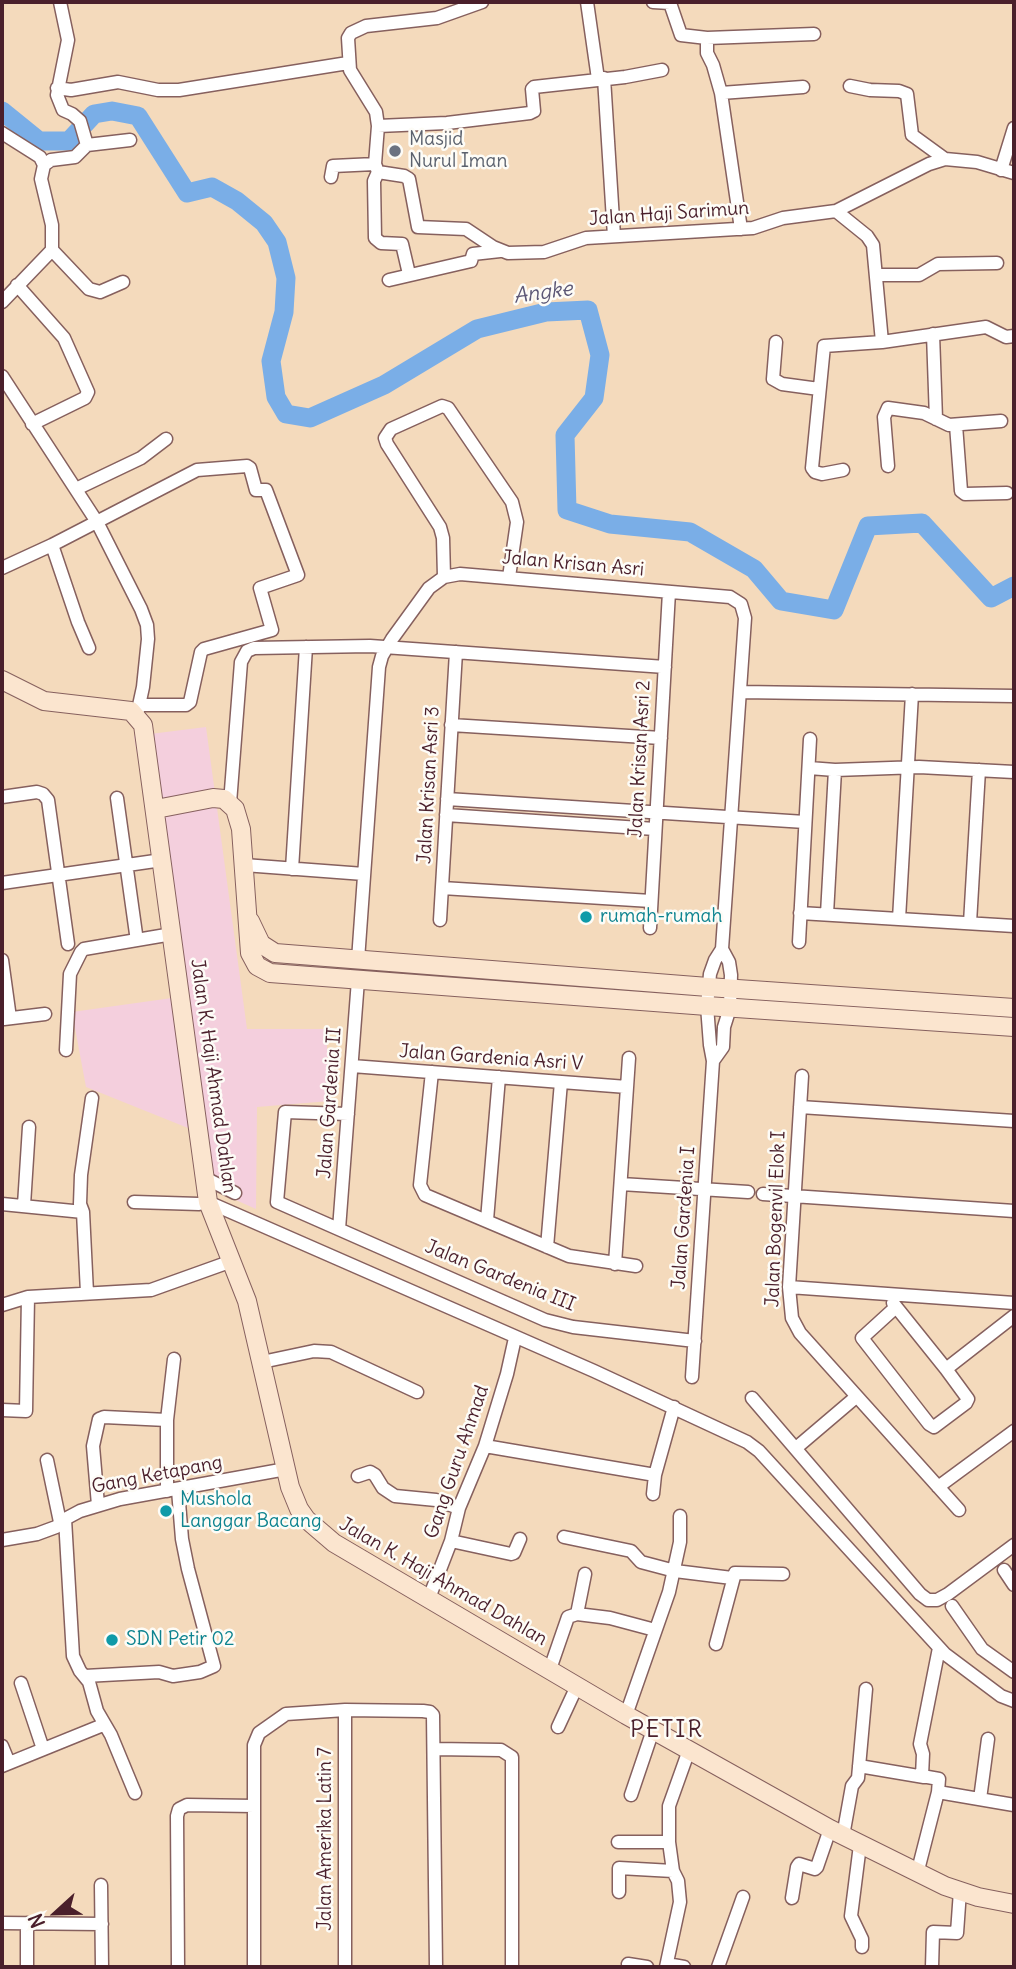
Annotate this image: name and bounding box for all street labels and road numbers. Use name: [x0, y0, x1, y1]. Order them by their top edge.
street label: Jalan Haji Sarimun: [588, 197, 750, 231]
street label: Jalan Krisan Asri: [501, 546, 645, 582]
street label: Jalan Krisan Asri 2: [624, 680, 656, 838]
street label: Jalan Krisan Asri 3: [413, 706, 445, 864]
street label: Jalan K. Haji Ahmad Dahlan: [185, 957, 241, 1195]
street label: Jalan Gardenia II: [313, 1027, 347, 1179]
street label: Jalan Gardenia Asri V: [398, 1040, 584, 1076]
street label: Jalan Bogenvil Elok I: [762, 1130, 790, 1308]
street label: Jalan Gardenia I: [668, 1146, 700, 1290]
street label: Jalan Gardenia III: [422, 1235, 578, 1317]
street label: Gang Guru Ahmad: [420, 1382, 494, 1542]
street label: Gang Ketapang: [90, 1451, 224, 1499]
street label: Jalan K. Haji Ahmad Dahlan: [335, 1513, 551, 1651]
street label: Jalan Amerika Latin 7: [315, 1747, 337, 1931]

